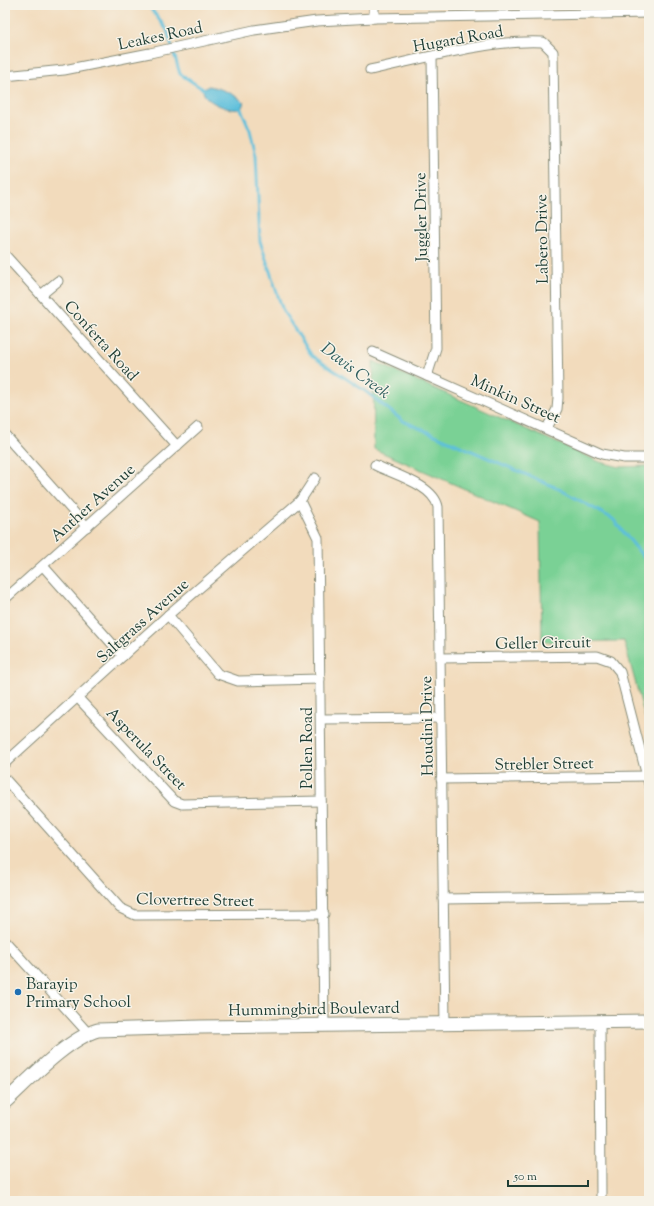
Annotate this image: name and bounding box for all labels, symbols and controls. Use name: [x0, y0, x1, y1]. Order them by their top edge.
street label: Leakes Road: [116, 17, 205, 58]
street label: Hugard Road: [412, 21, 505, 60]
street label: Juggler Drive: [410, 172, 435, 263]
street label: Labero Drive: [531, 194, 556, 284]
street label: Conferta Road: [58, 296, 143, 387]
water label: Davis Creek: [315, 338, 395, 406]
street label: Minkin Street: [466, 370, 564, 431]
street label: Anther Avenue: [46, 459, 141, 548]
street label: Saltgrass Avenue: [92, 574, 195, 670]
street label: Geller Circuit: [495, 632, 592, 657]
street label: Houdini Drive: [416, 676, 441, 776]
street label: Asperula Street: [100, 703, 191, 797]
street label: Pollen Road: [297, 707, 320, 789]
street label: Strebler Street: [494, 753, 594, 778]
street label: Clovertree Street: [136, 889, 255, 914]
place label: Barayip Primary School: [26, 974, 131, 1015]
marker: Barayip Primary School: [13, 987, 23, 997]
street label: Hummingbird Boulevard: [228, 998, 400, 1023]
scale bar: [508, 1162, 588, 1188]
text: 50 m: [513, 1168, 537, 1186]

